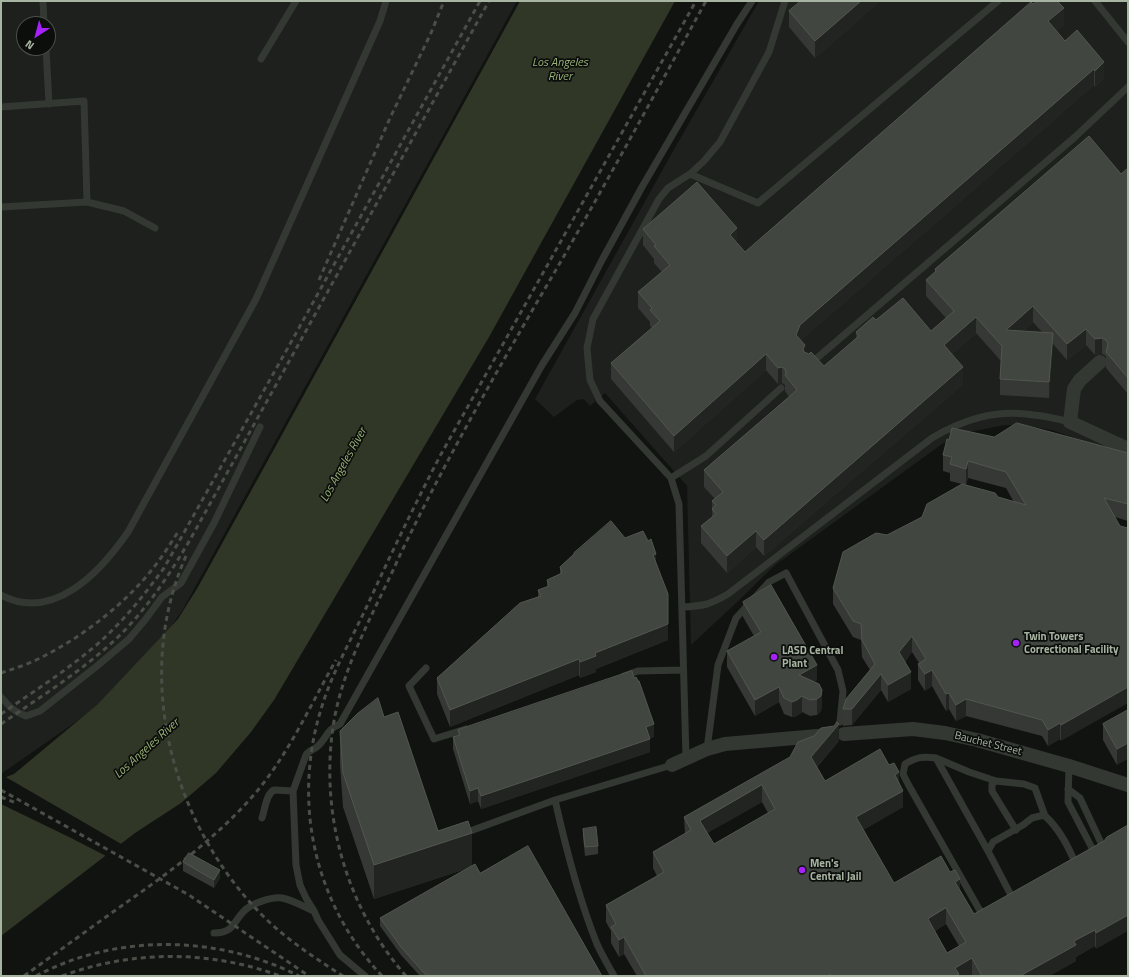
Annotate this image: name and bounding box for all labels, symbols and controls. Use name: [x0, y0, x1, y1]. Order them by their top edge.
north arrow: [16, 16, 56, 56]
text: N: [22, 36, 37, 54]
water label: Los Angeles River: [532, 56, 588, 84]
water label: Los Angeles River: [318, 426, 370, 504]
place label: Twin Towers Correctional Facility: [1024, 630, 1119, 656]
marker: Twin Towers Correctional Facility: [1011, 638, 1021, 648]
place label: LASD Central Plant: [782, 644, 843, 670]
marker: LASD Central Plant: [769, 652, 779, 662]
water label: Los Angeles River: [112, 716, 182, 782]
street label: Bauchet Street: [953, 729, 1023, 759]
place label: Men's Central Jail: [810, 857, 861, 883]
marker: Men's Central Jail: [797, 865, 807, 875]

